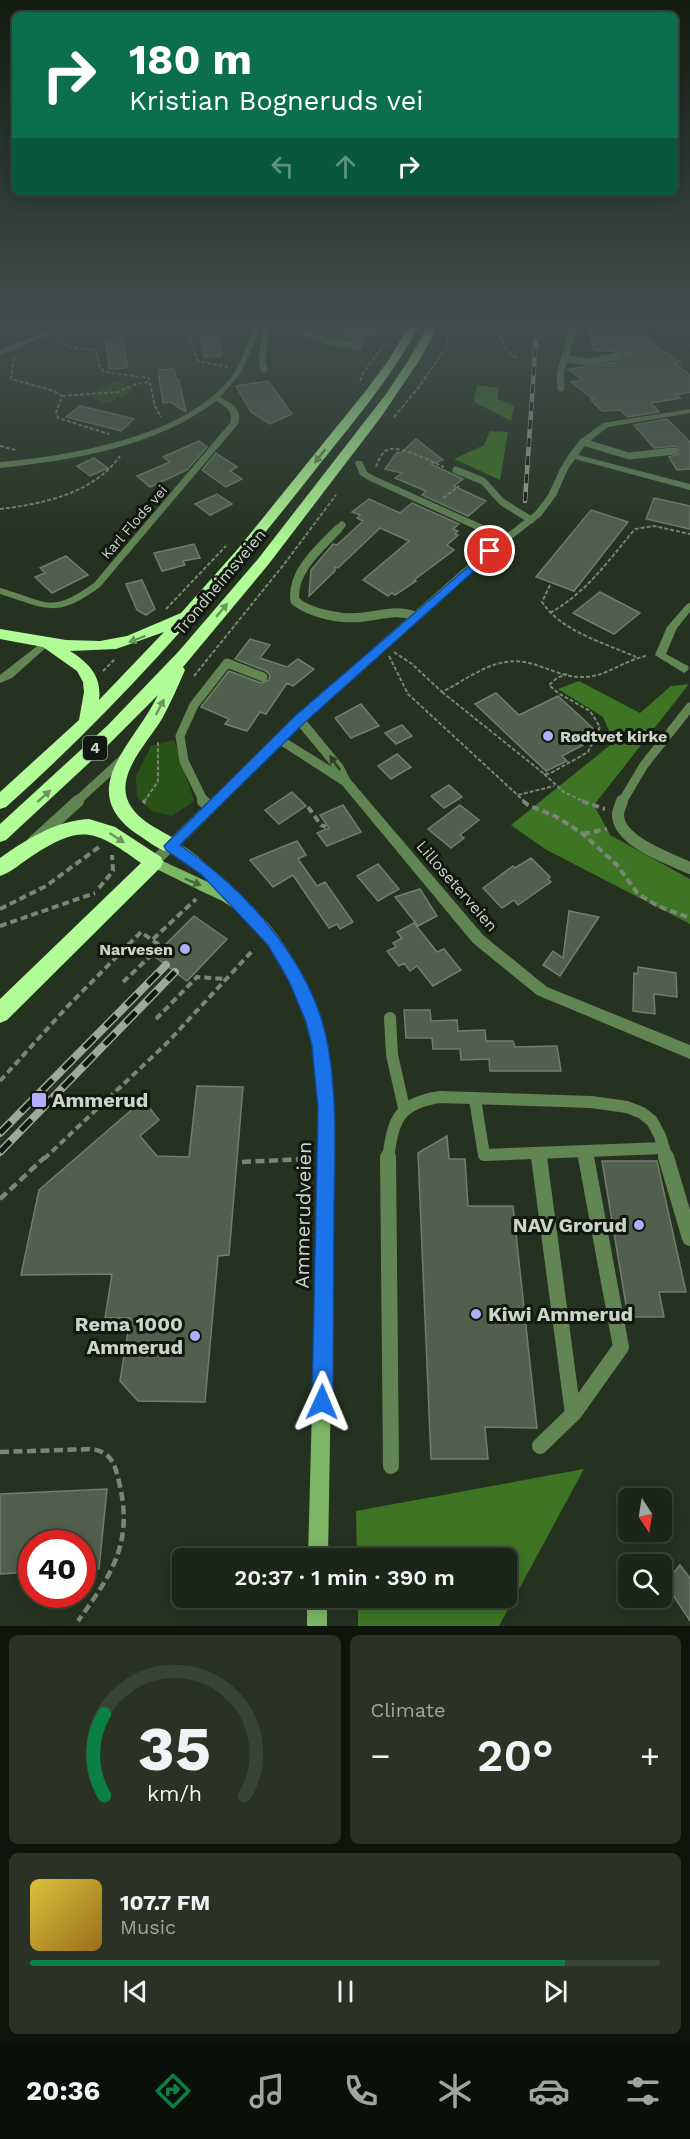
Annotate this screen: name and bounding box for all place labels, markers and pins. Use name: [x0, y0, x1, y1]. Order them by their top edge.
pin: [464, 525, 515, 576]
place label: Rødtvet kirke: [560, 727, 667, 746]
marker: Rødtvet kirke: [541, 729, 555, 743]
place label: Narvesen: [99, 940, 173, 959]
marker: Narvesen: [178, 942, 192, 956]
place label: Ammerud: [52, 1088, 148, 1112]
marker: Ammerud: [30, 1091, 48, 1109]
place label: NAV Grorud: [513, 1213, 627, 1237]
marker: NAV Grorud: [632, 1218, 646, 1232]
place label: Kiwi Ammerud: [488, 1302, 633, 1326]
marker: Kiwi Ammerud: [469, 1307, 483, 1321]
place label: Rema 1000 Ammerud: [75, 1312, 183, 1359]
marker: Rema 1000 Ammerud: [188, 1329, 202, 1343]

